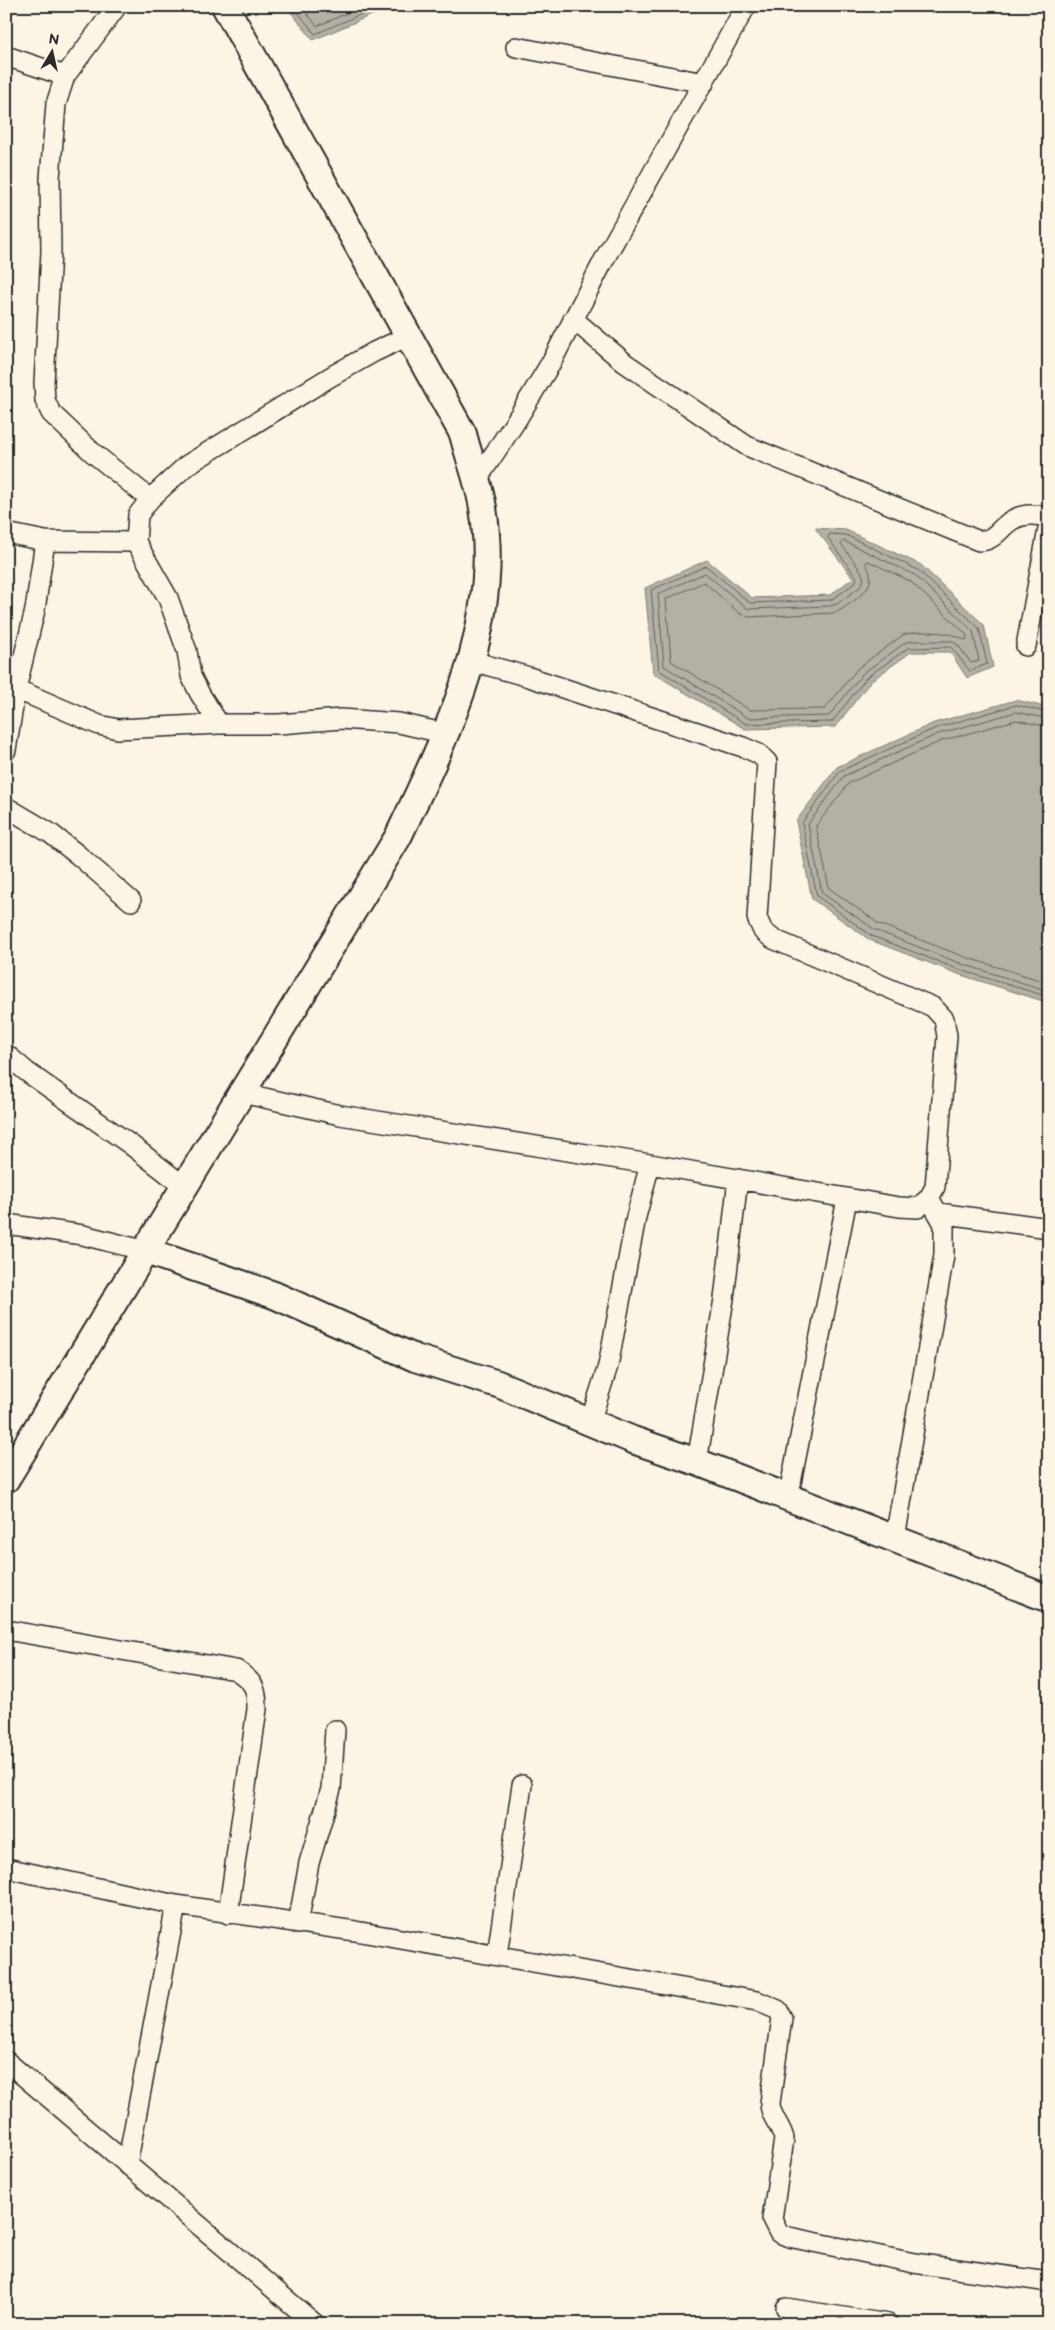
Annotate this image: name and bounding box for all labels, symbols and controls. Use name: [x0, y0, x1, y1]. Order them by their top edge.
north arrow: [28, 28, 78, 78]
text: N: [47, 30, 60, 49]

